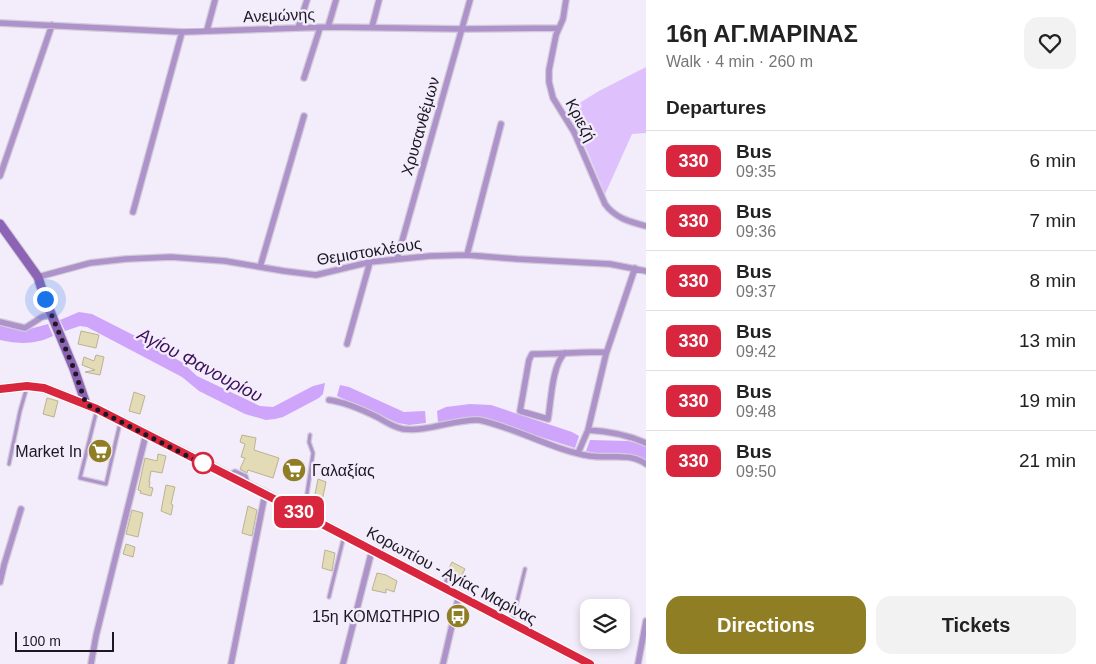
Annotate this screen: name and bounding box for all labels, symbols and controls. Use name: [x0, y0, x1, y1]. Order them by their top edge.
street label: Ανεμώνης: [243, 6, 315, 25]
button: heart: [1024, 17, 1076, 69]
text: 16η ΑΓ.ΜΑΡΙΝΑΣ: [666, 20, 858, 47]
text: Walk · 4 min · 260 m: [666, 53, 813, 70]
street label: Χρυσανθέμων: [398, 75, 443, 177]
street label: Κριεζή: [561, 96, 599, 145]
text: Departures: [666, 97, 766, 118]
text: Bus: [736, 141, 772, 162]
text: 6 min: [1030, 150, 1076, 171]
text: 330: [678, 151, 709, 171]
text: 09:35: [736, 163, 776, 180]
text: Bus: [736, 201, 772, 222]
text: 7 min: [1030, 210, 1076, 231]
text: 330: [678, 211, 709, 231]
text: 09:36: [736, 223, 776, 240]
street label: Θεμιστοκλέους: [316, 235, 423, 268]
text: Bus: [736, 261, 772, 282]
text: 8 min: [1030, 270, 1076, 291]
text: 330: [678, 271, 709, 291]
text: 09:37: [736, 283, 776, 300]
your location: [33, 287, 58, 312]
text: Bus: [736, 321, 772, 342]
water label: Αγίου Φανουρίου: [133, 323, 266, 406]
text: 13 min: [1019, 330, 1076, 351]
text: 330: [678, 331, 709, 351]
text: 09:42: [736, 343, 776, 360]
text: Bus: [736, 381, 772, 402]
text: 19 min: [1019, 390, 1076, 411]
text: 330: [678, 391, 709, 411]
text: 09:48: [736, 403, 776, 420]
supermarket icon: Market In: [87, 438, 113, 464]
text: Bus: [736, 441, 772, 462]
place label: Market In: [15, 443, 82, 460]
text: 21 min: [1019, 450, 1076, 471]
text: 330: [678, 451, 709, 471]
unlabelled marker: [192, 452, 214, 474]
supermarket icon: Γαλαξίας: [281, 457, 307, 483]
place label: Γαλαξίας: [312, 462, 375, 480]
text: 09:50: [736, 463, 776, 480]
line badge: 330: [270, 496, 328, 528]
text: 330: [284, 502, 314, 522]
street label: Κορωπίου - Αγίας Μαρίνας: [364, 523, 540, 628]
button: Directions: [666, 596, 866, 654]
button: Tickets: [876, 596, 1076, 654]
map controls: [580, 599, 630, 649]
button: layers: [580, 599, 630, 649]
bus stop icon: 15η ΚΟΜΩΤΗΡΙΟ: [445, 603, 471, 629]
place label: 15η ΚΟΜΩΤΗΡΙΟ: [312, 608, 440, 625]
scale bar: [15, 629, 114, 652]
text: 100 m: [22, 633, 61, 649]

